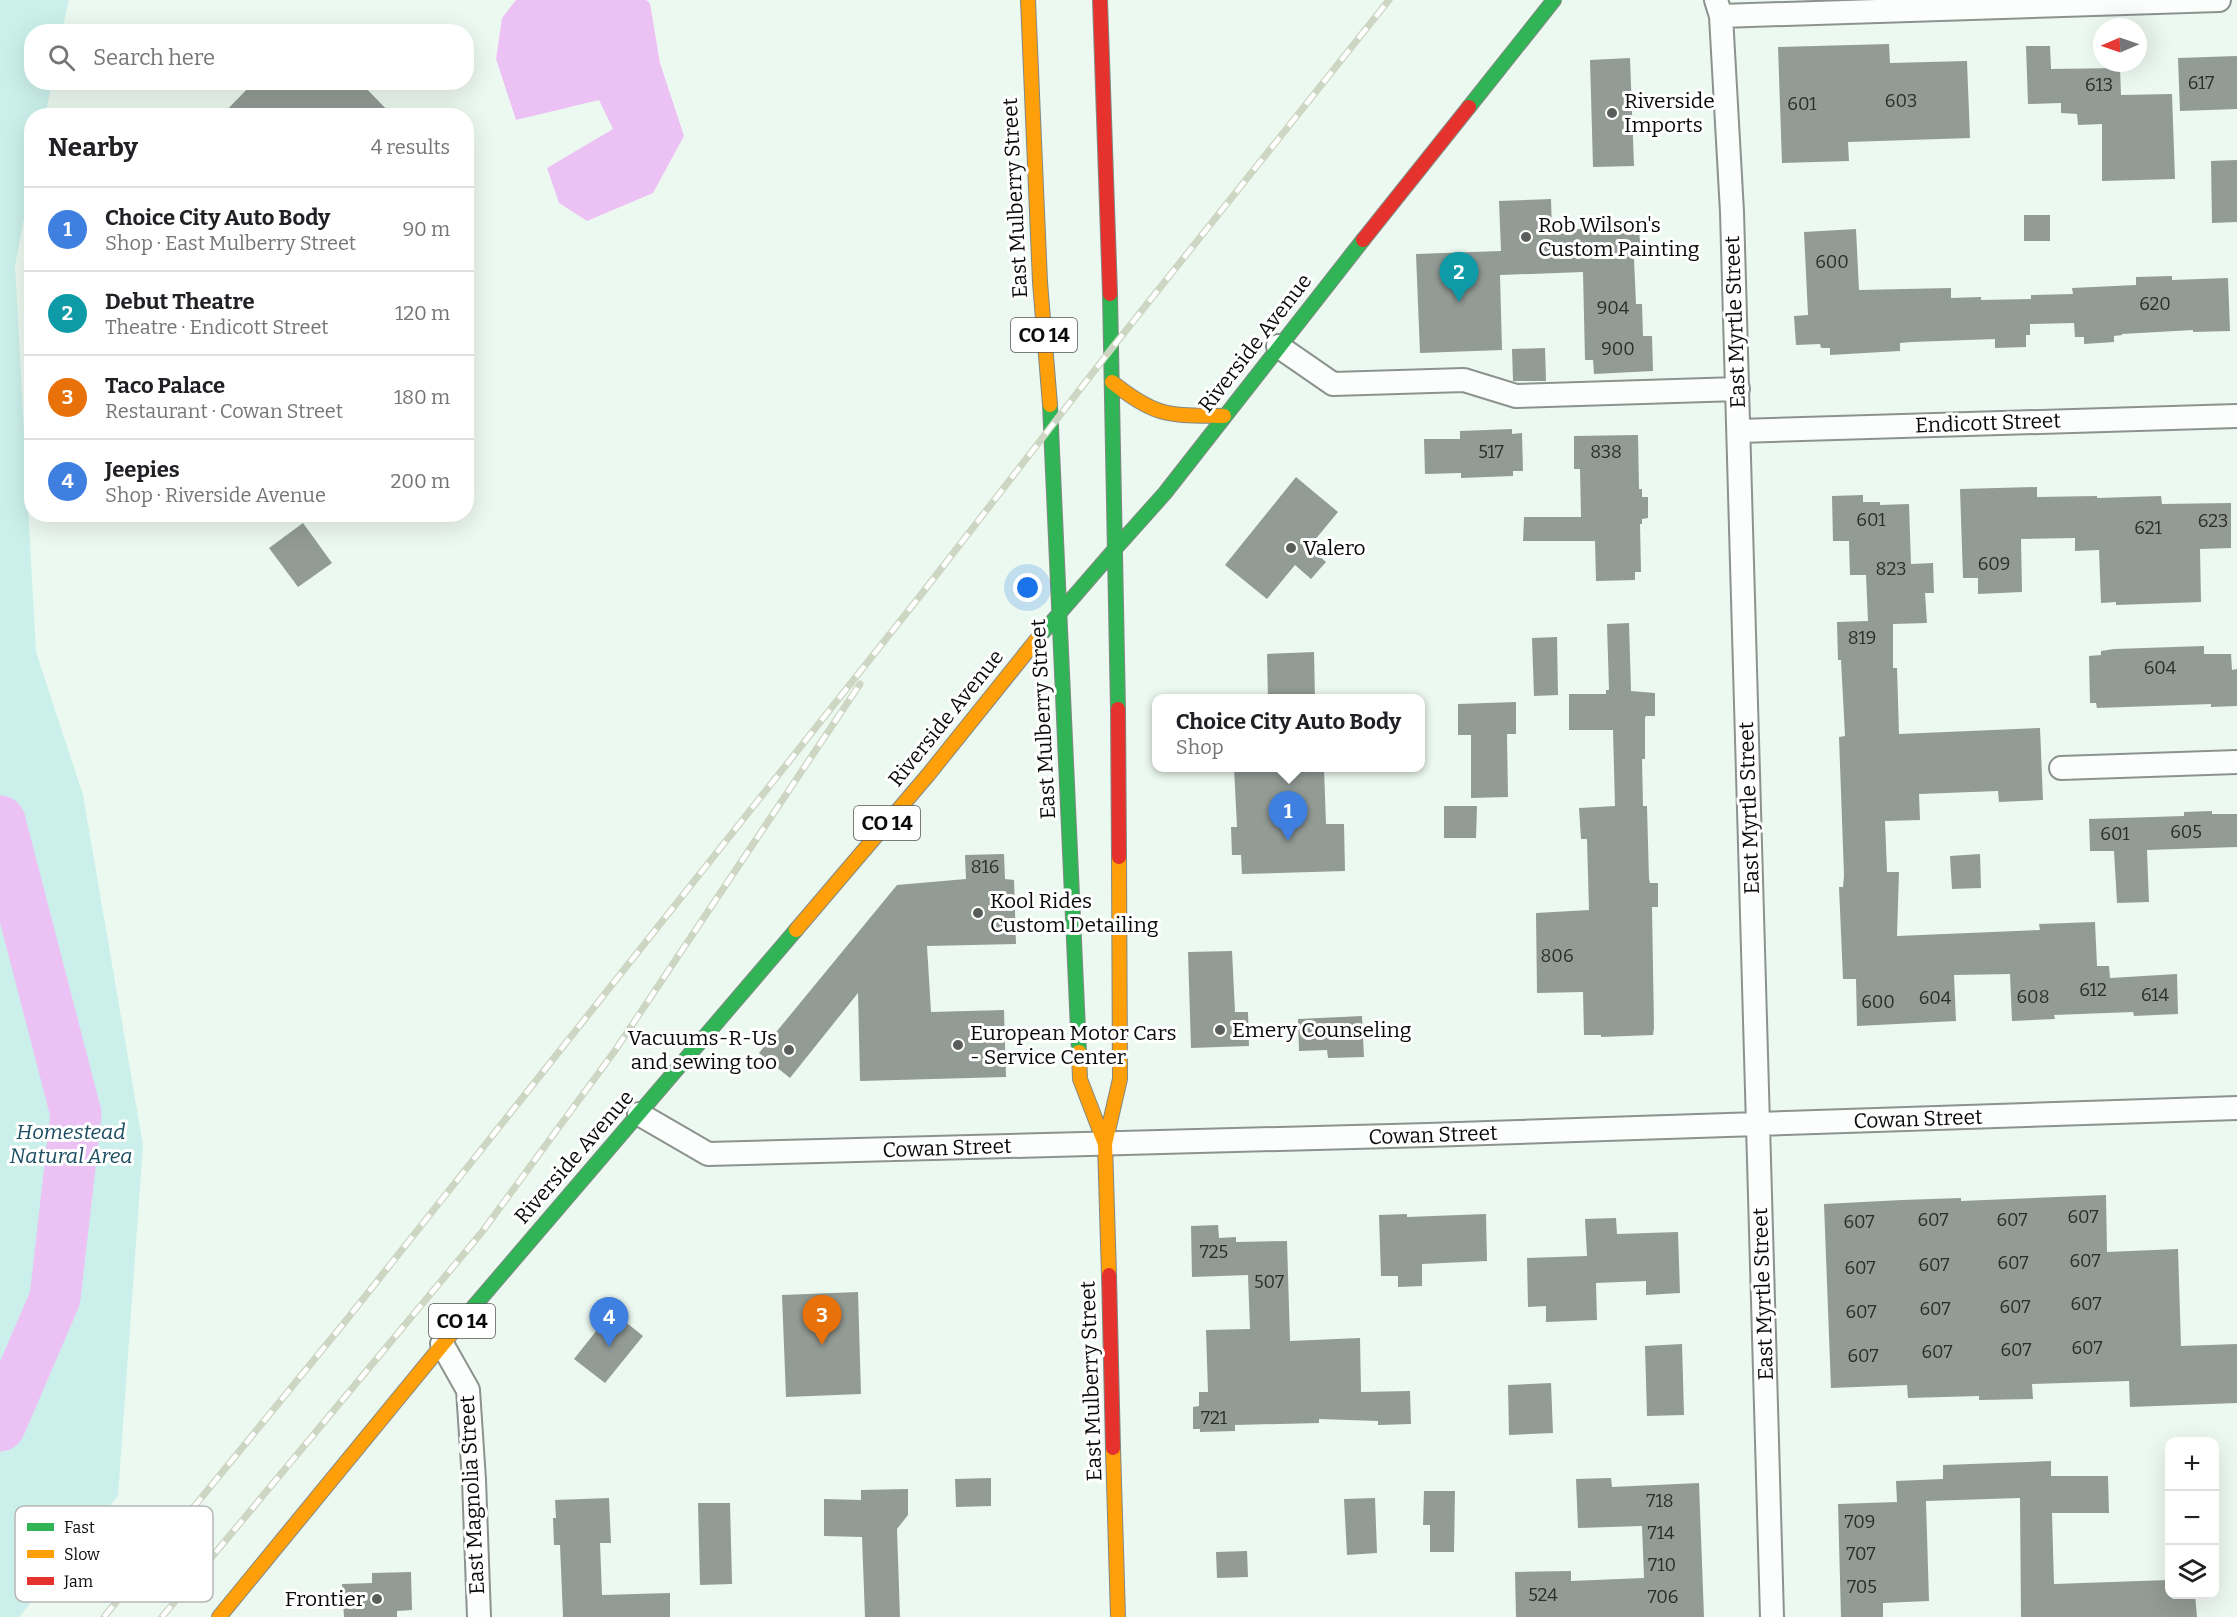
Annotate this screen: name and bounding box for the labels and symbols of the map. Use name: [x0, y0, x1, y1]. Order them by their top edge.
north arrow: [2093, 18, 2147, 72]
house number: 617: [2188, 72, 2214, 94]
house number: 613: [2085, 74, 2113, 96]
place label: Riverside Imports: [1624, 88, 1715, 138]
house number: 603: [1885, 90, 1917, 112]
house number: 601: [1787, 93, 1817, 115]
street label: East Mulberry Street: [997, 97, 1033, 299]
marker: Riverside Imports: [1605, 106, 1619, 120]
place label: Rob Wilson's Custom Painting: [1538, 212, 1700, 262]
marker: Rob Wilson's Custom Painting: [1519, 230, 1533, 244]
street label: East Myrtle Street: [1719, 235, 1751, 409]
house number: 600: [1815, 251, 1849, 273]
pin: 2: [1440, 252, 1478, 302]
street label: Riverside Avenue: [1193, 268, 1317, 418]
house number: 620: [2139, 293, 2171, 315]
house number: 904: [1597, 297, 1630, 319]
road number: CO 14: [1011, 318, 1077, 352]
house number: 900: [1601, 338, 1635, 360]
street label: Endicott Street: [1915, 407, 2062, 439]
house number: 517: [1478, 441, 1504, 463]
house number: 838: [1590, 441, 1622, 463]
house number: 601: [1856, 509, 1886, 531]
house number: 623: [2198, 510, 2228, 532]
house number: 621: [2134, 517, 2162, 539]
place label: Valero: [1303, 535, 1366, 561]
marker: Valero: [1284, 541, 1298, 555]
house number: 609: [1978, 553, 2010, 575]
house number: 823: [1876, 558, 1906, 580]
your location: [1013, 573, 1042, 602]
street label: East Mulberry Street: [1025, 618, 1061, 820]
house number: 819: [1848, 627, 1876, 649]
street label: Riverside Avenue: [883, 644, 1009, 792]
house number: 604: [2144, 657, 2177, 679]
street label: East Myrtle Street: [1733, 721, 1765, 895]
pin: 1: [1268, 792, 1308, 841]
road number: CO 14: [854, 806, 920, 840]
house number: 605: [2170, 821, 2202, 843]
house number: 601: [2100, 823, 2130, 845]
house number: 816: [971, 856, 999, 878]
place label: Kool Rides Custom Detailing: [990, 888, 1159, 938]
marker: Kool Rides Custom Detailing: [971, 906, 985, 920]
house number: 806: [1541, 945, 1573, 967]
house number: 612: [2079, 979, 2107, 1001]
house number: 614: [2141, 984, 2170, 1006]
house number: 608: [2017, 986, 2049, 1008]
house number: 604: [1919, 987, 1952, 1009]
house number: 600: [1861, 991, 1895, 1013]
place label: Emery Counseling: [1232, 1017, 1412, 1043]
place label: European Motor Cars - Service Center: [970, 1020, 1177, 1070]
marker: Emery Counseling: [1213, 1023, 1227, 1037]
place label: Vacuums-R-Us and sewing too: [628, 1025, 777, 1075]
marker: European Motor Cars - Service Center: [951, 1038, 965, 1052]
marker: Vacuums-R-Us and sewing too: [782, 1043, 796, 1057]
street label: Riverside Avenue: [509, 1085, 639, 1229]
street label: Cowan Street: [1853, 1104, 1983, 1134]
park label: Homestead Natural Area: [9, 1119, 133, 1169]
street label: Cowan Street: [1368, 1120, 1498, 1150]
street label: Cowan Street: [882, 1133, 1012, 1163]
house number: 607: [2067, 1206, 2099, 1228]
street label: East Myrtle Street: [1747, 1207, 1779, 1381]
house number: 607: [1917, 1209, 1949, 1231]
house number: 607: [1996, 1209, 2028, 1231]
house number: 607: [1843, 1211, 1875, 1233]
house number: 725: [1200, 1241, 1228, 1263]
house number: 607: [2069, 1250, 2101, 1272]
house number: 607: [1997, 1252, 2029, 1274]
house number: 607: [1918, 1254, 1950, 1276]
house number: 607: [1844, 1257, 1876, 1279]
house number: 507: [1254, 1271, 1284, 1293]
street label: East Mulberry Street: [1074, 1280, 1107, 1482]
house number: 607: [2070, 1293, 2102, 1315]
pin: 3: [802, 1296, 842, 1345]
house number: 607: [1999, 1296, 2031, 1318]
pin: 4: [590, 1298, 628, 1347]
house number: 607: [1919, 1298, 1951, 1320]
house number: 607: [1845, 1301, 1877, 1323]
road number: CO 14: [429, 1304, 495, 1338]
house number: 607: [2071, 1337, 2103, 1359]
house number: 607: [2000, 1339, 2032, 1361]
house number: 607: [1921, 1341, 1953, 1363]
house number: 607: [1847, 1345, 1879, 1367]
street label: East Magnolia Street: [454, 1394, 490, 1595]
house number: 721: [1201, 1407, 1228, 1429]
house number: 718: [1646, 1490, 1674, 1512]
legend: [15, 1506, 213, 1602]
house number: 709: [1845, 1511, 1875, 1533]
text: Fast: [64, 1518, 95, 1537]
house number: 714: [1648, 1522, 1675, 1544]
house number: 707: [1846, 1543, 1876, 1565]
text: Slow: [64, 1545, 100, 1564]
house number: 710: [1648, 1554, 1676, 1576]
text: Jam: [63, 1572, 93, 1591]
house number: 705: [1847, 1576, 1877, 1598]
house number: 524: [1528, 1584, 1558, 1606]
place label: Frontier: [285, 1586, 365, 1612]
house number: 706: [1648, 1586, 1678, 1608]
marker: Frontier: [370, 1592, 384, 1606]

